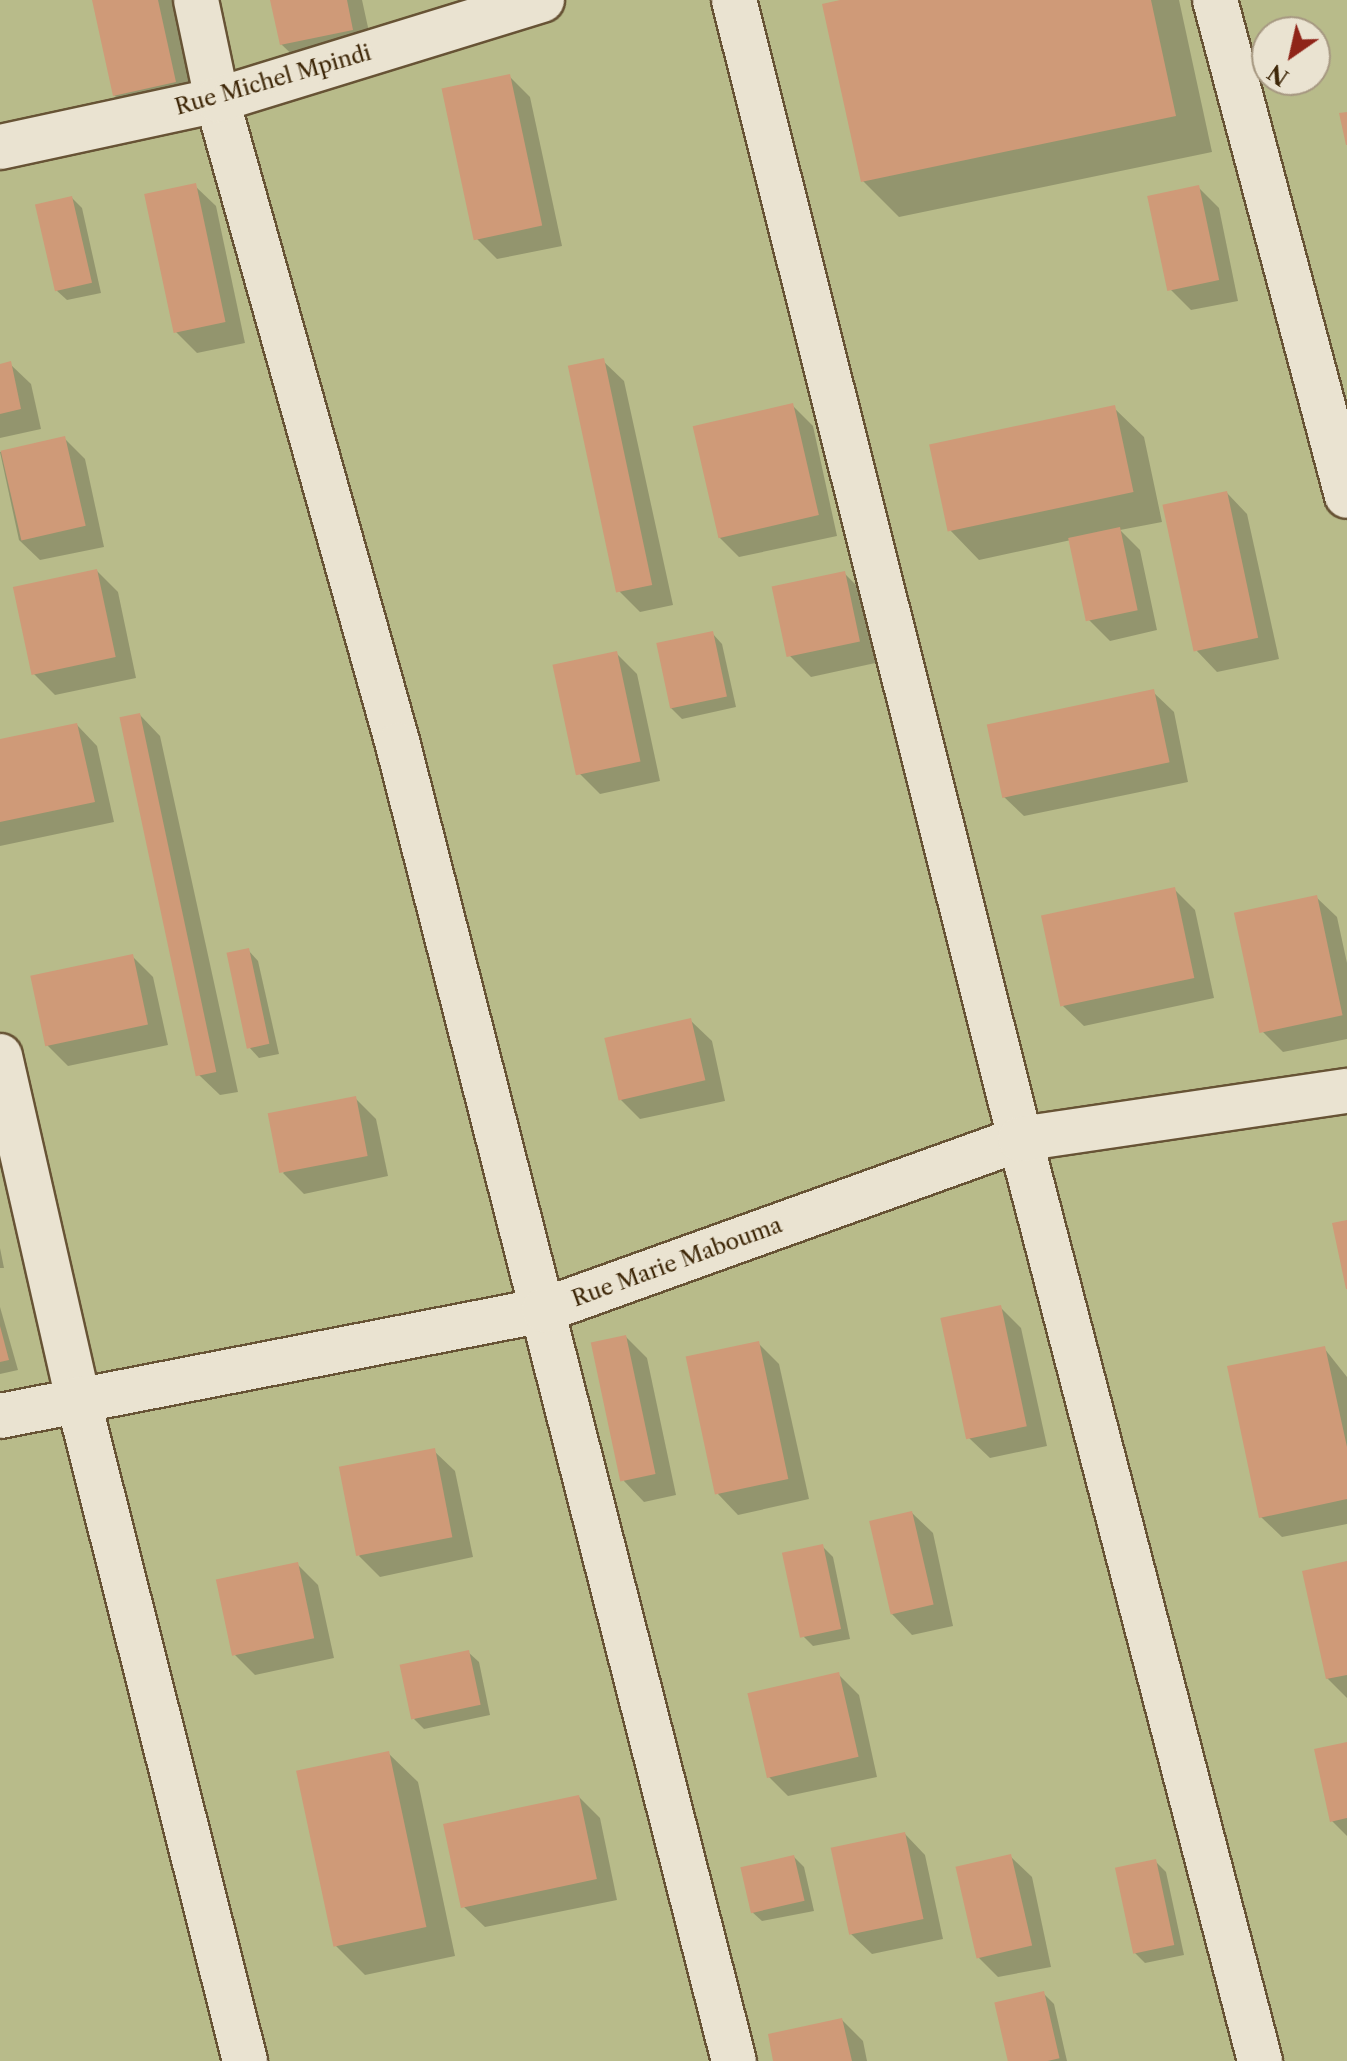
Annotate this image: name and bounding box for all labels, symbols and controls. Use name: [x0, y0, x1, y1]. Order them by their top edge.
north arrow: [1251, 16, 1331, 96]
street label: Rue Michel Mpindi: [172, 39, 374, 121]
text: N: [1263, 58, 1294, 91]
street label: Rue Marie Mabouma: [568, 1212, 786, 1312]

